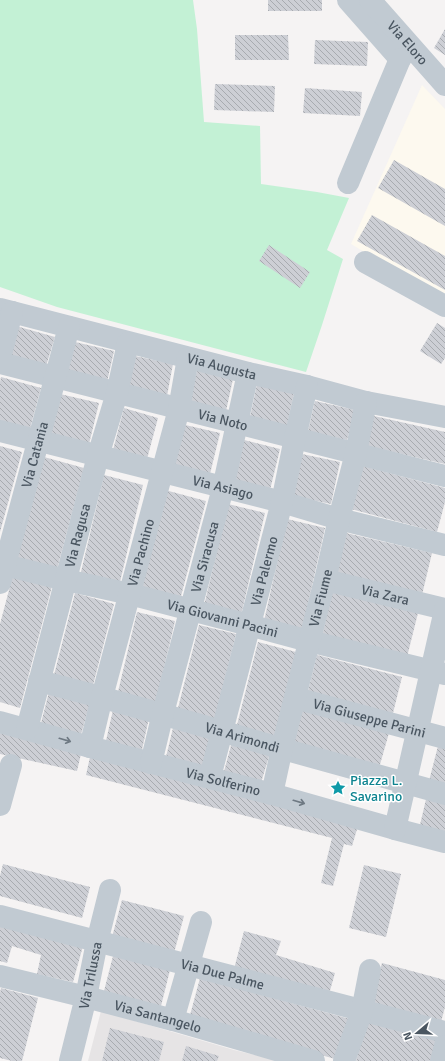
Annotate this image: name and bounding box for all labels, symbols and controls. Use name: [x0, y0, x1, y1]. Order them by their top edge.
street label: Via Eloro: [384, 17, 432, 68]
street label: Via Augusta: [185, 349, 258, 383]
street label: Via Noto: [196, 405, 250, 434]
street label: Via Catania: [18, 420, 52, 490]
street label: Via Asiago: [191, 471, 255, 503]
street label: Via Ragusa: [61, 501, 94, 569]
street label: Via Pachino: [123, 517, 158, 588]
street label: Via Siracusa: [187, 519, 222, 594]
street label: Via Palermo: [247, 534, 281, 608]
street label: Via Fiume: [305, 567, 336, 629]
street label: Via Zara: [359, 581, 411, 609]
street label: Via Giovanni Pacini: [165, 595, 280, 641]
street label: Via Giuseppe Parini: [311, 695, 428, 741]
street label: Via Arimondi: [203, 718, 282, 756]
one-way arrow: [58, 737, 71, 744]
street label: Via Solferino: [184, 764, 263, 799]
place label: Piazza L. Savarino: [350, 772, 402, 805]
place icon: Piazza L. Savarino: [329, 779, 347, 797]
one-way arrow: [292, 799, 305, 806]
street label: Via Trilussa: [75, 940, 105, 1011]
street label: Via Due Palme: [179, 955, 266, 993]
street label: Via Santangelo: [112, 996, 204, 1036]
north arrow: [397, 1013, 437, 1053]
text: N: [401, 1030, 415, 1042]

